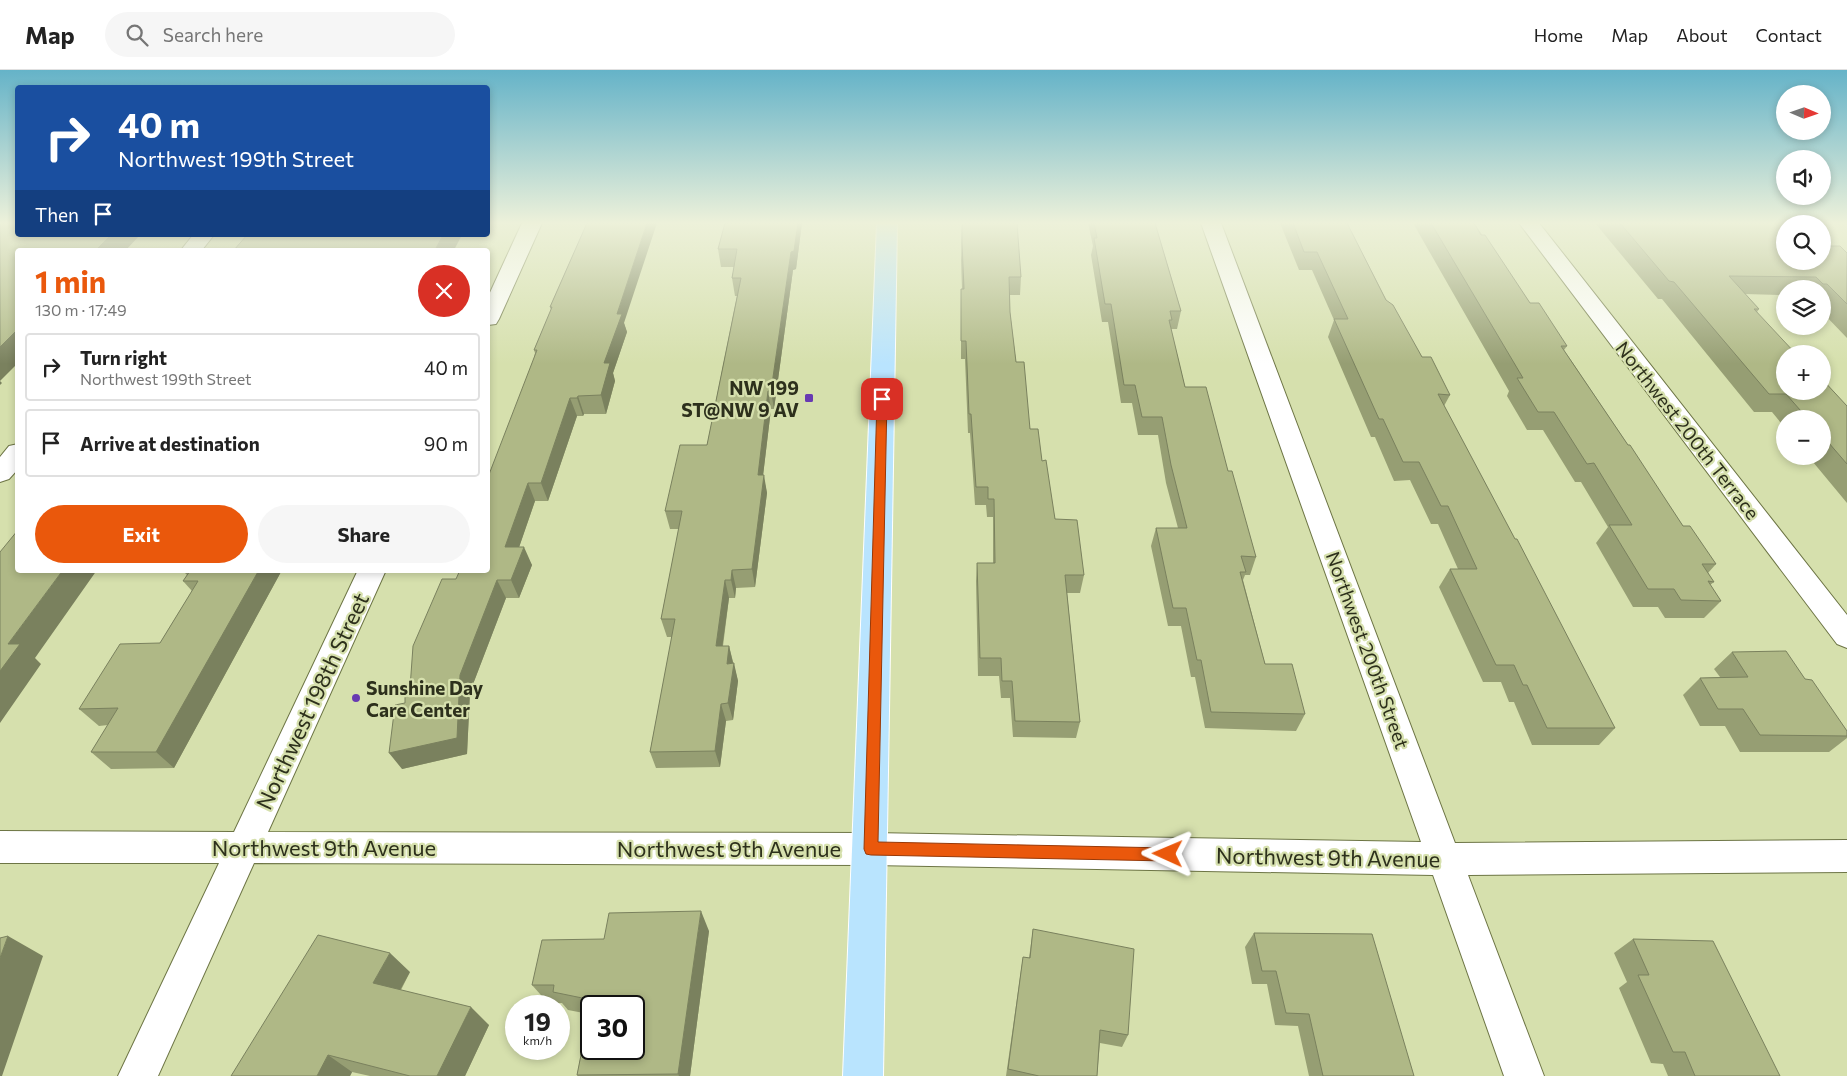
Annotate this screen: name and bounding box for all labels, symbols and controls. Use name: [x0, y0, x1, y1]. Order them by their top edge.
search box: [105, 12, 455, 57]
text: Map: [25, 20, 75, 49]
icon: search: [123, 21, 151, 49]
text: Search here: [163, 23, 263, 46]
text: Home: [1534, 24, 1583, 46]
text: Map: [1611, 24, 1648, 46]
text: About: [1676, 24, 1728, 46]
text: Contact: [1756, 24, 1822, 46]
north arrow: [1776, 85, 1831, 140]
map controls: [1776, 85, 1831, 465]
text: 40 m: [118, 102, 200, 145]
icon: right: [35, 105, 100, 170]
text: Northwest 199th Street: [118, 145, 354, 172]
button: sound: [1776, 150, 1831, 205]
icon: arrive: [89, 200, 117, 228]
text: Then: [35, 203, 79, 226]
button: search: [1776, 215, 1831, 270]
text: 1 min: [35, 262, 106, 299]
button: close: [418, 265, 470, 317]
button: layers: [1776, 280, 1831, 335]
text: 130 m · 17:49: [35, 300, 127, 319]
street label: Northwest 200th Terrace: [1611, 337, 1765, 523]
button: +: [1776, 345, 1831, 400]
text: Turn right: [80, 346, 167, 369]
icon: right: [37, 353, 65, 381]
text: 40 m: [424, 356, 468, 379]
text: Northwest 199th Street: [80, 369, 252, 388]
place label: NW 199 ST@NW 9 AV: [681, 376, 800, 421]
pin: [861, 378, 903, 420]
icon: arrive: [868, 385, 896, 413]
marker: NW 199 ST@NW 9 AV: [803, 392, 815, 404]
button: −: [1776, 410, 1831, 465]
icon: arrive: [37, 429, 65, 457]
text: Arrive at destination: [80, 432, 260, 455]
text: 90 m: [424, 432, 468, 455]
button: Exit: [35, 505, 248, 563]
button: Share: [258, 505, 470, 563]
street label: Northwest 200th Street: [1322, 548, 1414, 752]
street label: Northwest 198th Street: [250, 588, 374, 814]
place label: Sunshine Day Care Center: [366, 676, 484, 721]
marker: Sunshine Day Care Center: [350, 692, 362, 704]
position arrow: [1141, 827, 1193, 879]
street label: Northwest 9th Avenue: [212, 834, 436, 861]
street label: Northwest 9th Avenue: [617, 835, 841, 862]
street label: Northwest 9th Avenue: [1216, 842, 1440, 872]
speed limit sign: 30: [580, 995, 645, 1060]
text: 19: [524, 1006, 551, 1036]
text: km/h: [523, 1033, 552, 1047]

